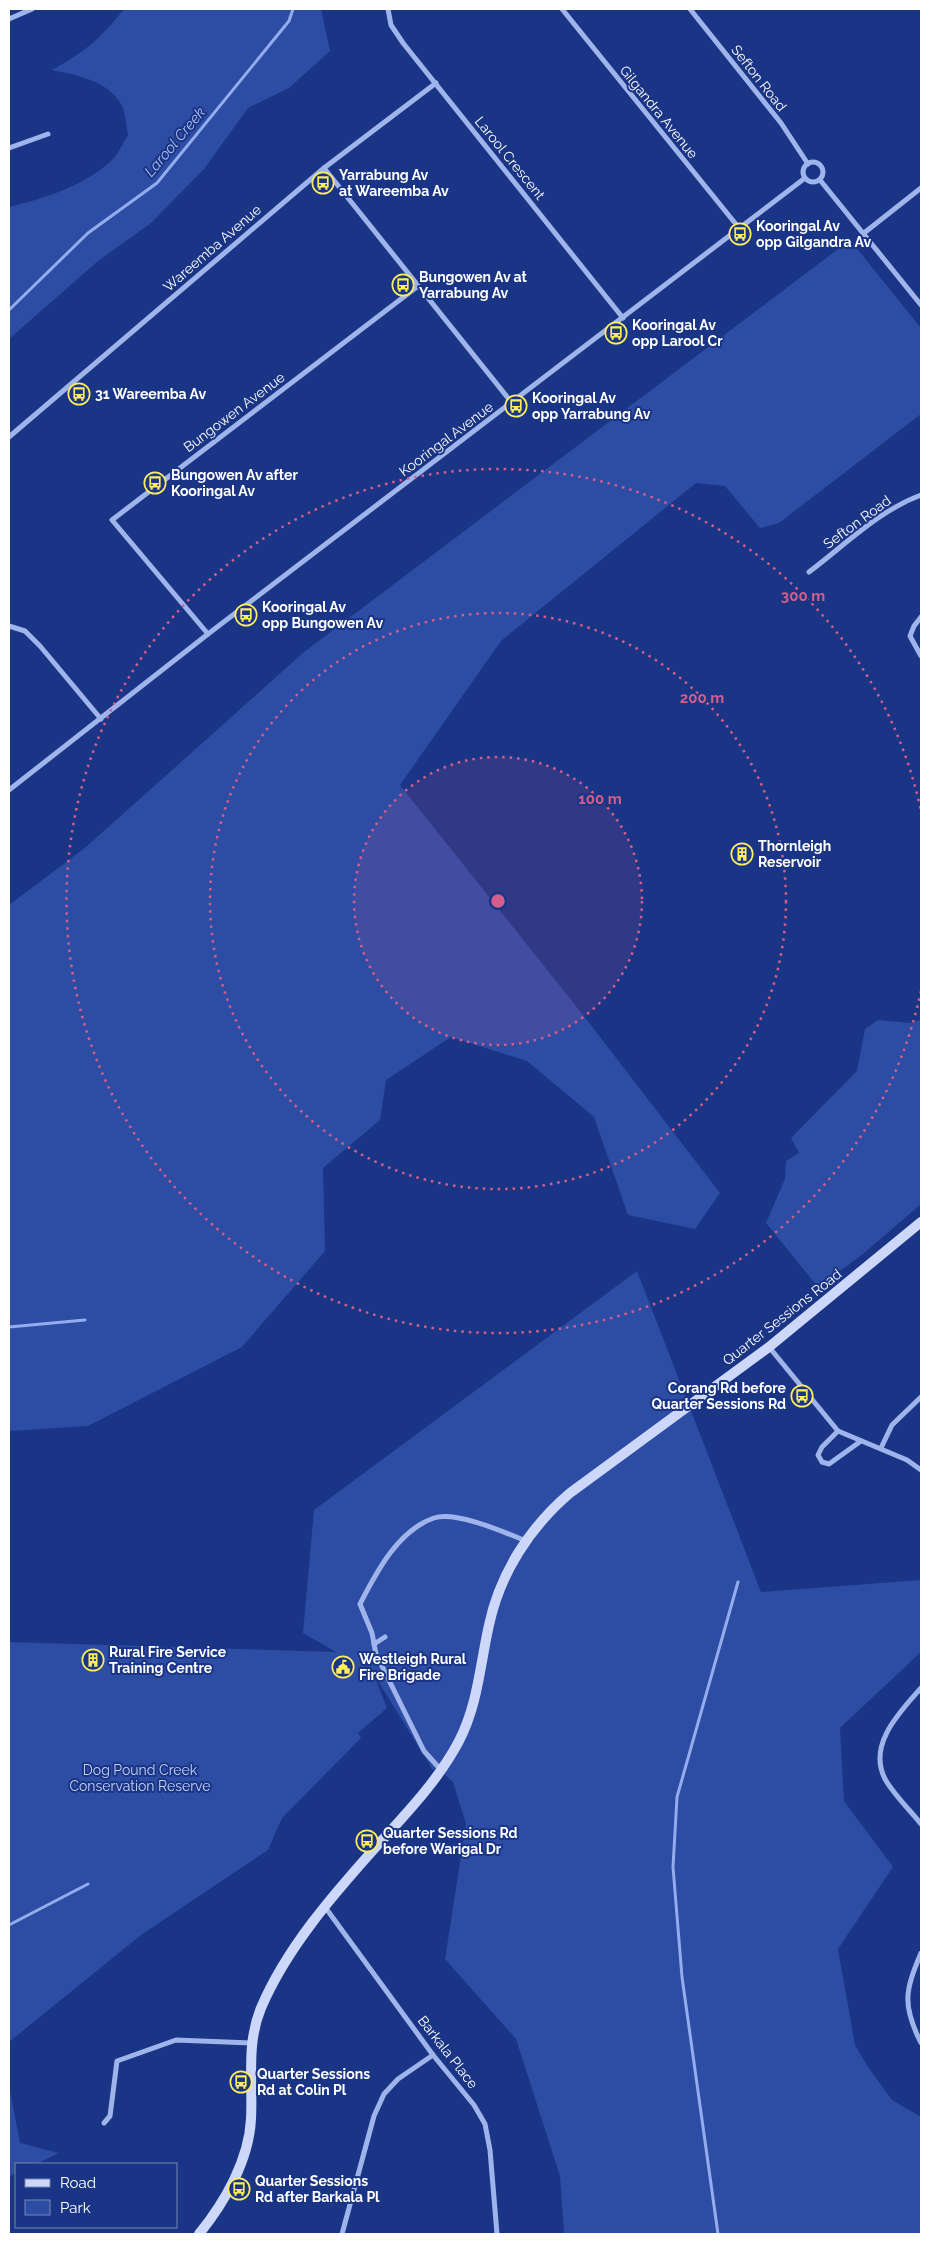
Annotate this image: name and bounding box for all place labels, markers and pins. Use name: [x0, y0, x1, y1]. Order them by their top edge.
place label: Yarrabung Av at Wareemba Av: [339, 167, 449, 199]
bus stop icon: Yarrabung Av at Wareemba Av: [311, 171, 335, 195]
place label: Kooringal Av opp Gilgandra Av: [756, 218, 871, 250]
bus stop icon: Kooringal Av opp Gilgandra Av: [728, 222, 752, 246]
place label: Bungowen Av at Yarrabung Av: [419, 269, 528, 301]
bus stop icon: Bungowen Av at Yarrabung Av: [391, 273, 415, 297]
place label: Kooringal Av opp Larool Cr: [632, 317, 723, 349]
bus stop icon: Kooringal Av opp Larool Cr: [604, 321, 628, 345]
bus stop icon: 31 Wareemba Av: [67, 382, 91, 406]
place label: 31 Wareemba Av: [95, 386, 206, 402]
place label: Kooringal Av opp Yarrabung Av: [532, 390, 651, 422]
bus stop icon: Kooringal Av opp Yarrabung Av: [504, 394, 528, 418]
place label: Bungowen Av after Kooringal Av: [171, 467, 298, 499]
bus stop icon: Bungowen Av after Kooringal Av: [143, 471, 167, 495]
place label: Kooringal Av opp Bungowen Av: [262, 599, 384, 631]
bus stop icon: Kooringal Av opp Bungowen Av: [234, 603, 258, 627]
place label: Thornleigh Reservoir: [758, 838, 831, 870]
building icon: Thornleigh Reservoir: [730, 842, 754, 866]
centre of rings: [489, 892, 507, 910]
place label: Corang Rd before Quarter Sessions Rd: [651, 1380, 787, 1412]
bus stop icon: Corang Rd before Quarter Sessions Rd: [790, 1384, 814, 1408]
place label: Rural Fire Service Training Centre: [109, 1644, 227, 1676]
building icon: Rural Fire Service Training Centre: [81, 1648, 105, 1672]
place label: Westleigh Rural Fire Brigade: [359, 1651, 467, 1683]
public building icon: Westleigh Rural Fire Brigade: [331, 1655, 355, 1679]
place label: Quarter Sessions Rd before Warigal Dr: [383, 1825, 518, 1857]
bus stop icon: Quarter Sessions Rd before Warigal Dr: [355, 1829, 379, 1853]
place label: Quarter Sessions Rd at Colin Pl: [257, 2066, 370, 2098]
bus stop icon: Quarter Sessions Rd at Colin Pl: [229, 2070, 253, 2094]
place label: Quarter Sessions Rd after Barkala Pl: [255, 2173, 380, 2205]
bus stop icon: Quarter Sessions Rd after Barkala Pl: [227, 2177, 251, 2201]

